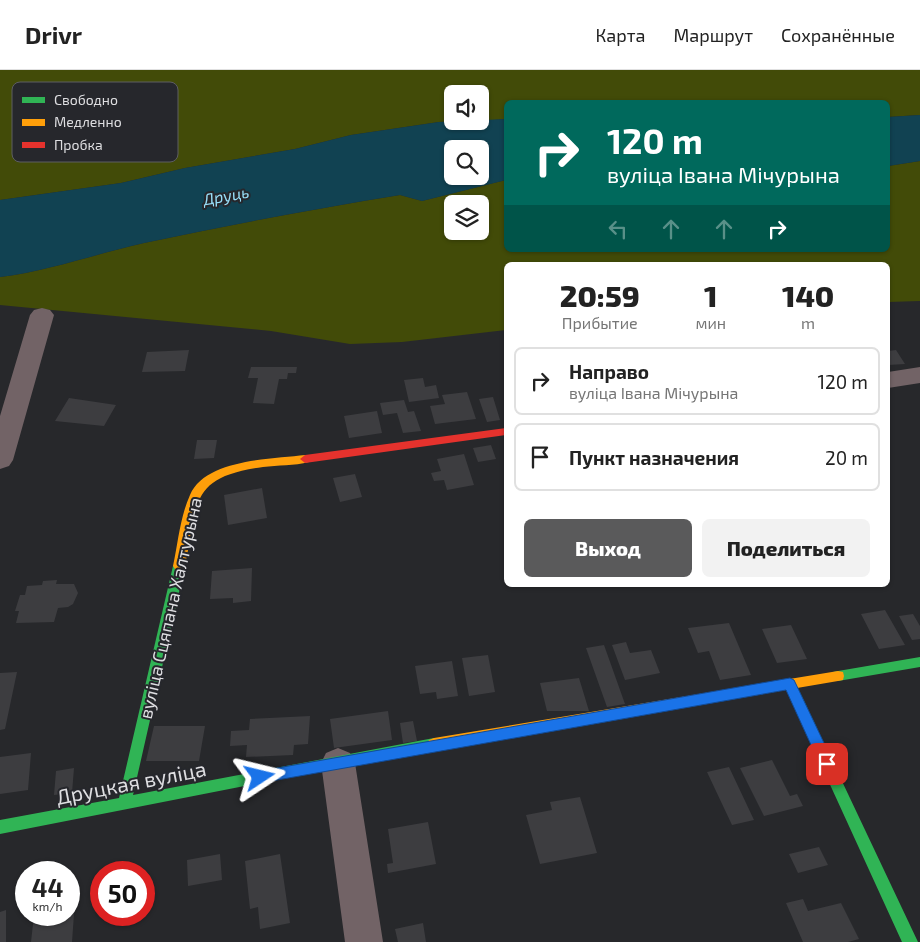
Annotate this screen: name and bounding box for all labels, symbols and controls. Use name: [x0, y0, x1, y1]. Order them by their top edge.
text: Drivr: [25, 20, 82, 49]
text: Карта: [595, 24, 645, 46]
text: Маршрут: [673, 24, 753, 46]
text: Сохранённые: [781, 24, 895, 46]
legend: [12, 82, 178, 162]
map controls: [444, 85, 489, 240]
button: sound: [444, 85, 489, 130]
text: Свободно: [54, 91, 118, 108]
text: Медленно: [54, 113, 122, 130]
text: 120 m: [607, 119, 703, 161]
icon: right: [524, 120, 589, 185]
text: Пробка: [54, 136, 103, 153]
button: search: [444, 140, 489, 185]
text: вуліца Івана Мічурына: [607, 161, 840, 187]
water label: Друць: [200, 182, 251, 209]
button: layers: [444, 195, 489, 240]
icon: left: [604, 215, 632, 243]
icon: ahead: [657, 215, 685, 243]
icon: ahead: [710, 215, 738, 243]
icon: right: [763, 215, 791, 243]
text: 20:59: [560, 277, 640, 313]
text: 1: [704, 277, 718, 313]
text: 140: [782, 277, 834, 313]
text: Прибытие: [562, 313, 638, 332]
text: мин: [695, 313, 726, 332]
text: m: [801, 313, 815, 332]
text: Направо: [569, 360, 649, 383]
icon: right: [526, 367, 554, 395]
text: 120 m: [817, 370, 868, 393]
text: вуліца Івана Мічурына: [569, 383, 738, 402]
icon: arrive: [526, 443, 554, 471]
text: Пункт назначения: [569, 446, 739, 469]
text: 20 m: [825, 446, 868, 469]
street label: вуліца Сцяпана Халтурына: [134, 495, 206, 721]
button: Выход: [524, 519, 692, 577]
button: Поделиться: [702, 519, 870, 577]
pin: [806, 743, 848, 785]
position arrow: [233, 750, 285, 802]
icon: arrive: [813, 750, 841, 778]
street label: Друцкая вуліца: [54, 755, 208, 810]
speed limit sign: 50: [90, 861, 155, 926]
text: 44: [32, 872, 63, 902]
text: km/h: [33, 899, 62, 913]

